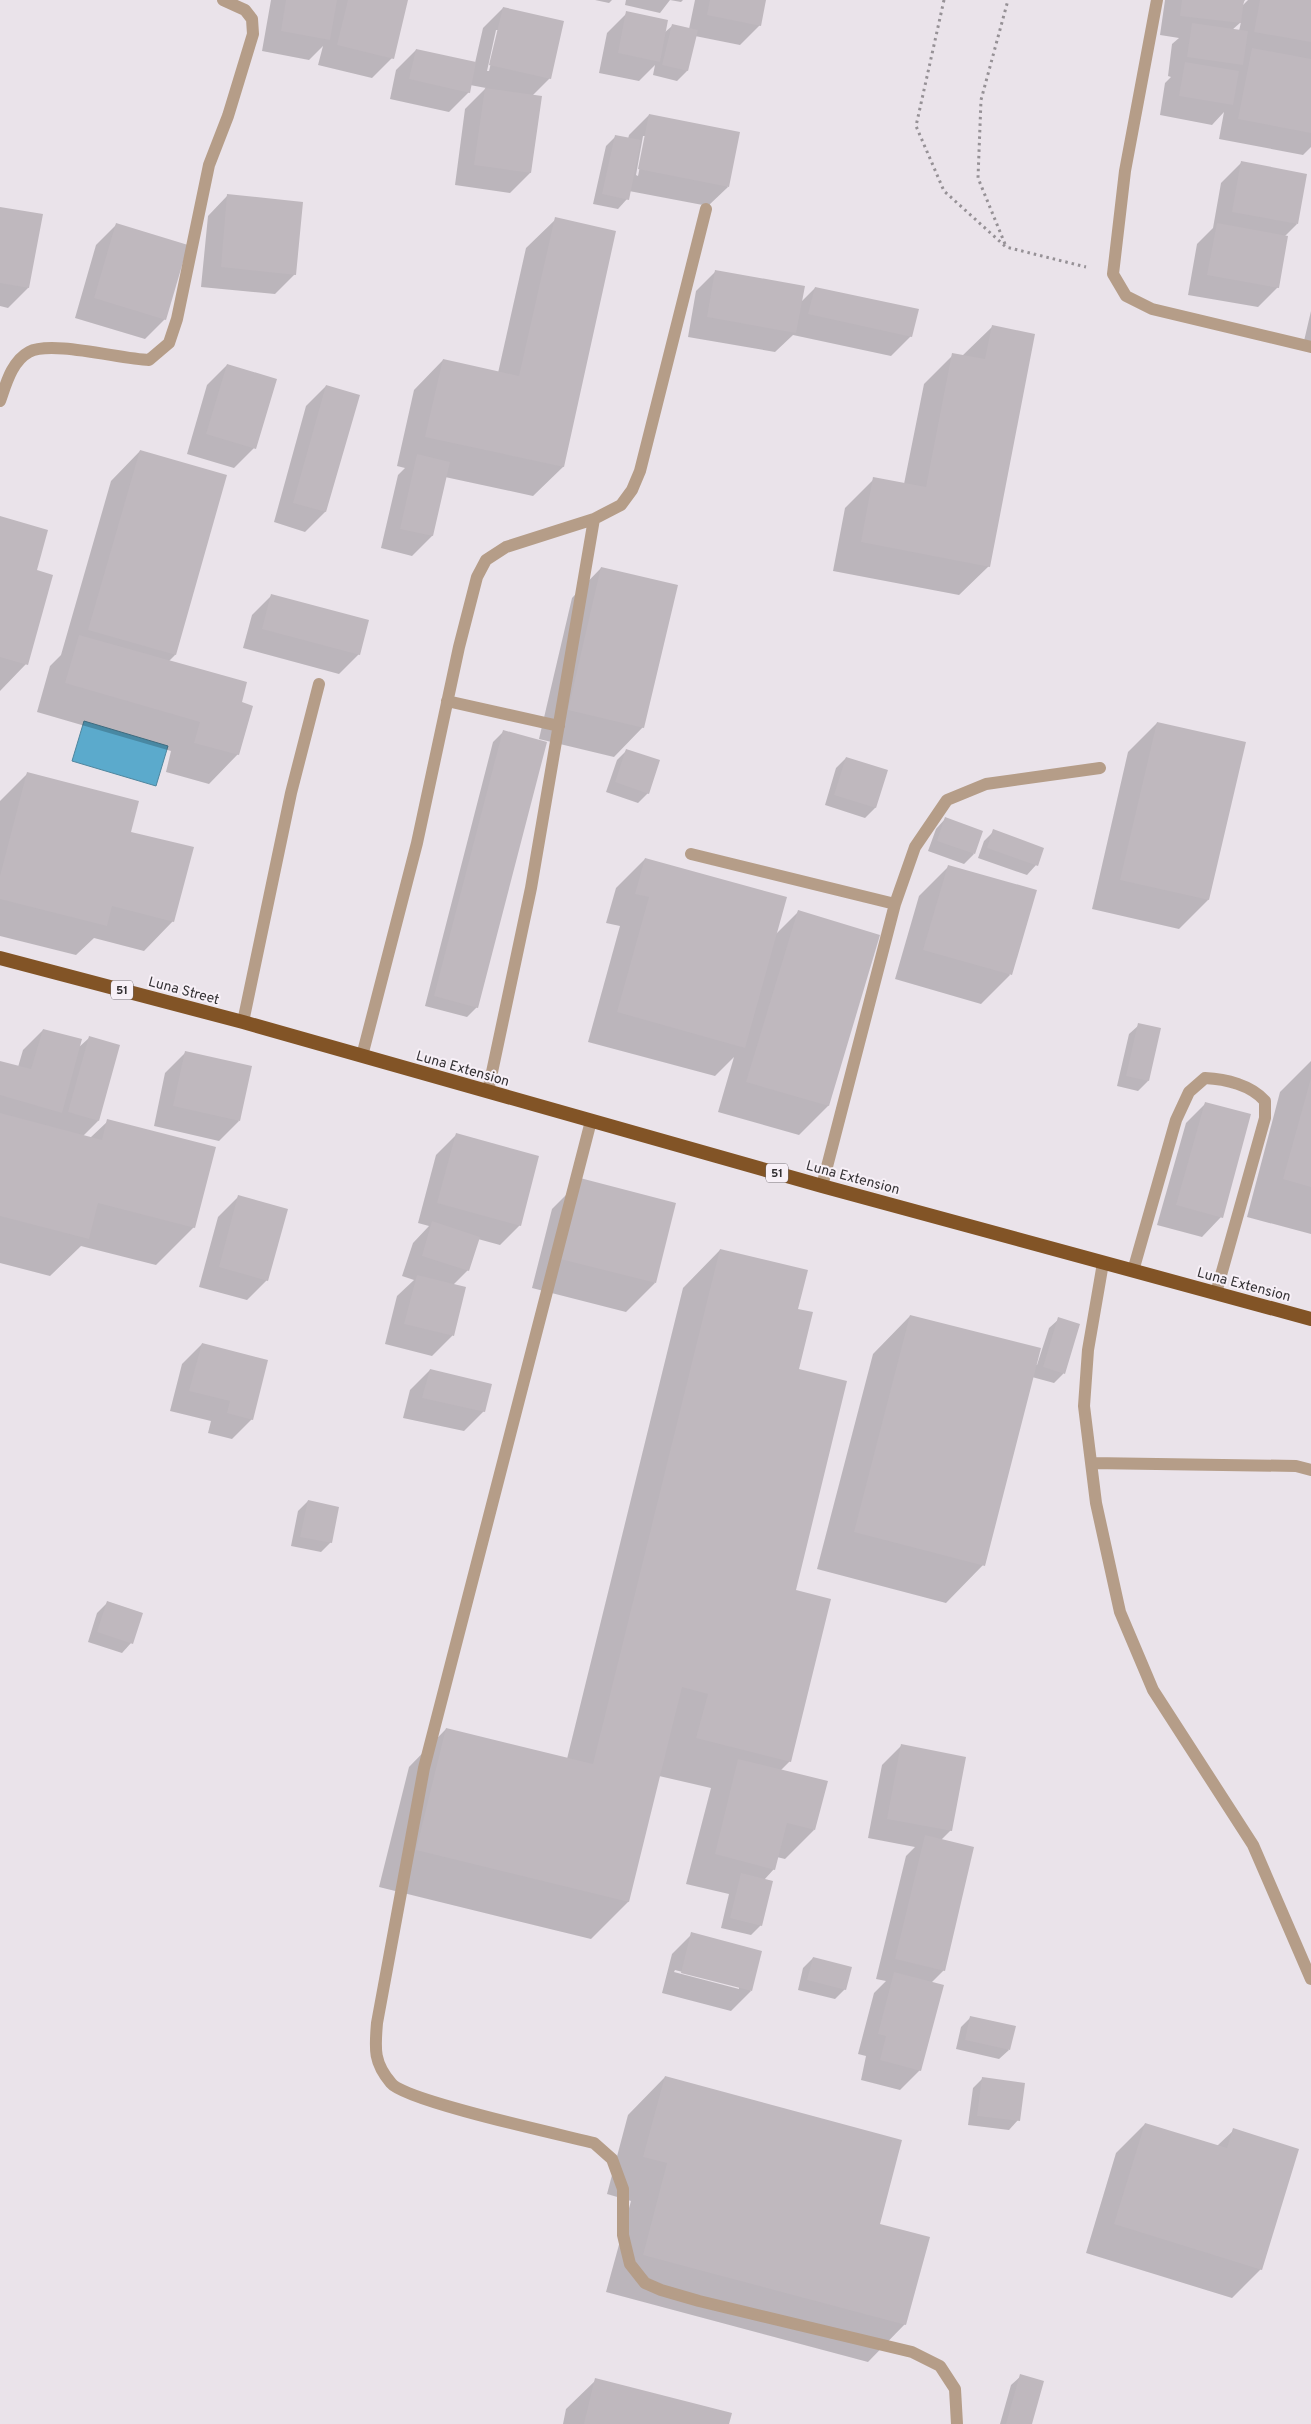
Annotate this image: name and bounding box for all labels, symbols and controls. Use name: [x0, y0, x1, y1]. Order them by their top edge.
street label: Luna Street: [146, 974, 221, 1009]
road number: 51: [111, 980, 133, 1000]
street label: Luna Extension: [414, 1048, 511, 1091]
street label: Luna Extension: [804, 1158, 901, 1199]
road number: 51: [766, 1164, 788, 1182]
street label: Luna Extension: [1195, 1265, 1292, 1306]

